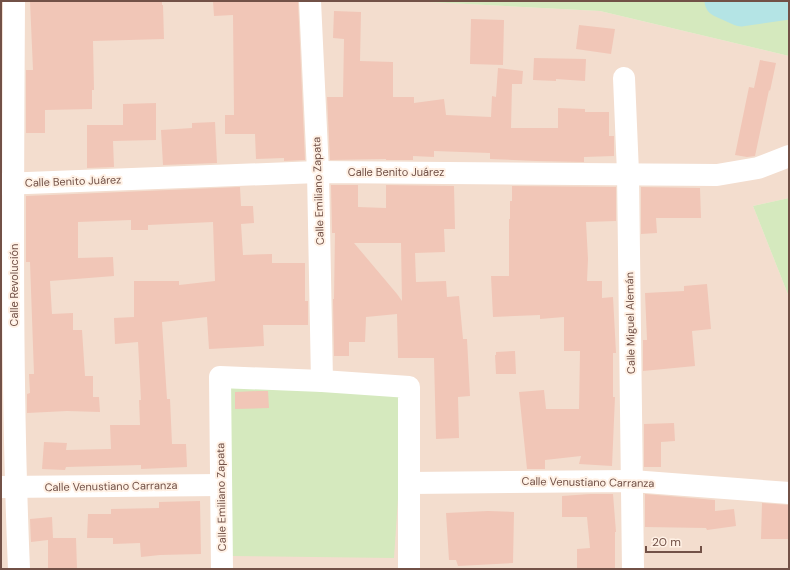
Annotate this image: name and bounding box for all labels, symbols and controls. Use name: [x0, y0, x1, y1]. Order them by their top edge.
street label: Calle Emiliano Zapata: [309, 137, 327, 245]
street label: Calle Benito Juárez: [348, 165, 444, 179]
street label: Calle Benito Juárez: [25, 172, 121, 190]
street label: Calle Revolución: [7, 244, 21, 326]
street label: Calle Miguel Alemán: [622, 272, 638, 374]
street label: Calle Emiliano Zapata: [213, 443, 229, 551]
street label: Calle Venustiano Carranza: [521, 474, 655, 490]
street label: Calle Venustiano Carranza: [44, 478, 178, 494]
scale bar: [646, 528, 701, 554]
text: 20 m: [652, 534, 681, 550]

